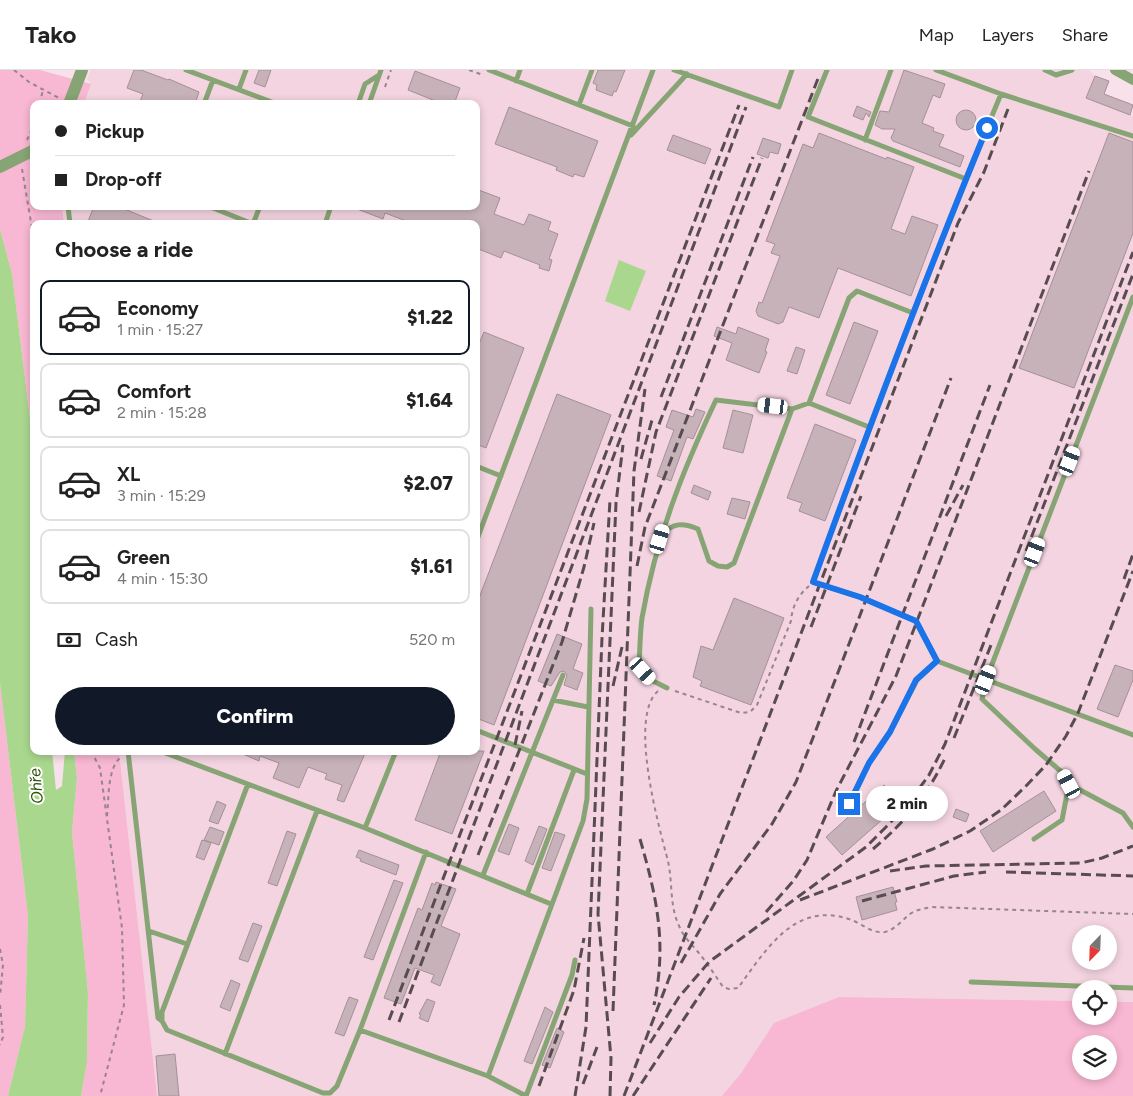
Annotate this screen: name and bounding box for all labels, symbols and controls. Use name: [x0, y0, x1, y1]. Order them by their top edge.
text: Tako: [25, 20, 76, 49]
text: Map: [919, 24, 954, 46]
text: Layers: [982, 24, 1034, 46]
text: Share: [1062, 24, 1108, 46]
route start: [976, 117, 998, 139]
text: Pickup: [85, 120, 144, 143]
text: Drop-off: [85, 168, 162, 191]
text: Choose a ride: [55, 236, 193, 263]
icon: car: [57, 295, 102, 340]
text: Economy: [117, 297, 199, 320]
text: $1.22: [407, 306, 453, 329]
text: 1 min · 15:27: [117, 320, 203, 339]
icon: car: [57, 378, 102, 423]
text: Comfort: [117, 380, 192, 403]
text: $1.64: [406, 389, 453, 412]
car: [757, 397, 788, 415]
text: 2 min · 15:28: [117, 403, 207, 422]
car: [1057, 444, 1082, 478]
icon: car: [57, 461, 102, 506]
text: XL: [117, 463, 140, 486]
text: $2.07: [403, 472, 453, 495]
text: 3 min · 15:29: [117, 486, 206, 505]
car: [648, 522, 671, 556]
car: [1022, 535, 1047, 569]
icon: car: [57, 544, 102, 589]
text: Green: [117, 546, 170, 569]
text: $1.61: [410, 555, 453, 578]
text: 4 min · 15:30: [117, 569, 208, 588]
icon: cash: [55, 626, 83, 654]
text: Cash: [95, 628, 138, 651]
text: 520 m: [409, 630, 455, 649]
car: [627, 655, 658, 687]
car: [973, 663, 998, 697]
button: Confirm: [55, 687, 455, 745]
water label: Ohře: [25, 767, 47, 805]
car: [1055, 767, 1082, 801]
callout: 2 min: [866, 786, 949, 822]
route end: [838, 793, 860, 815]
text: 2 min: [887, 794, 927, 813]
north arrow: [1072, 925, 1118, 970]
map controls: [1072, 925, 1117, 1080]
button: locate: [1072, 980, 1117, 1025]
button: layers: [1072, 1035, 1117, 1080]

